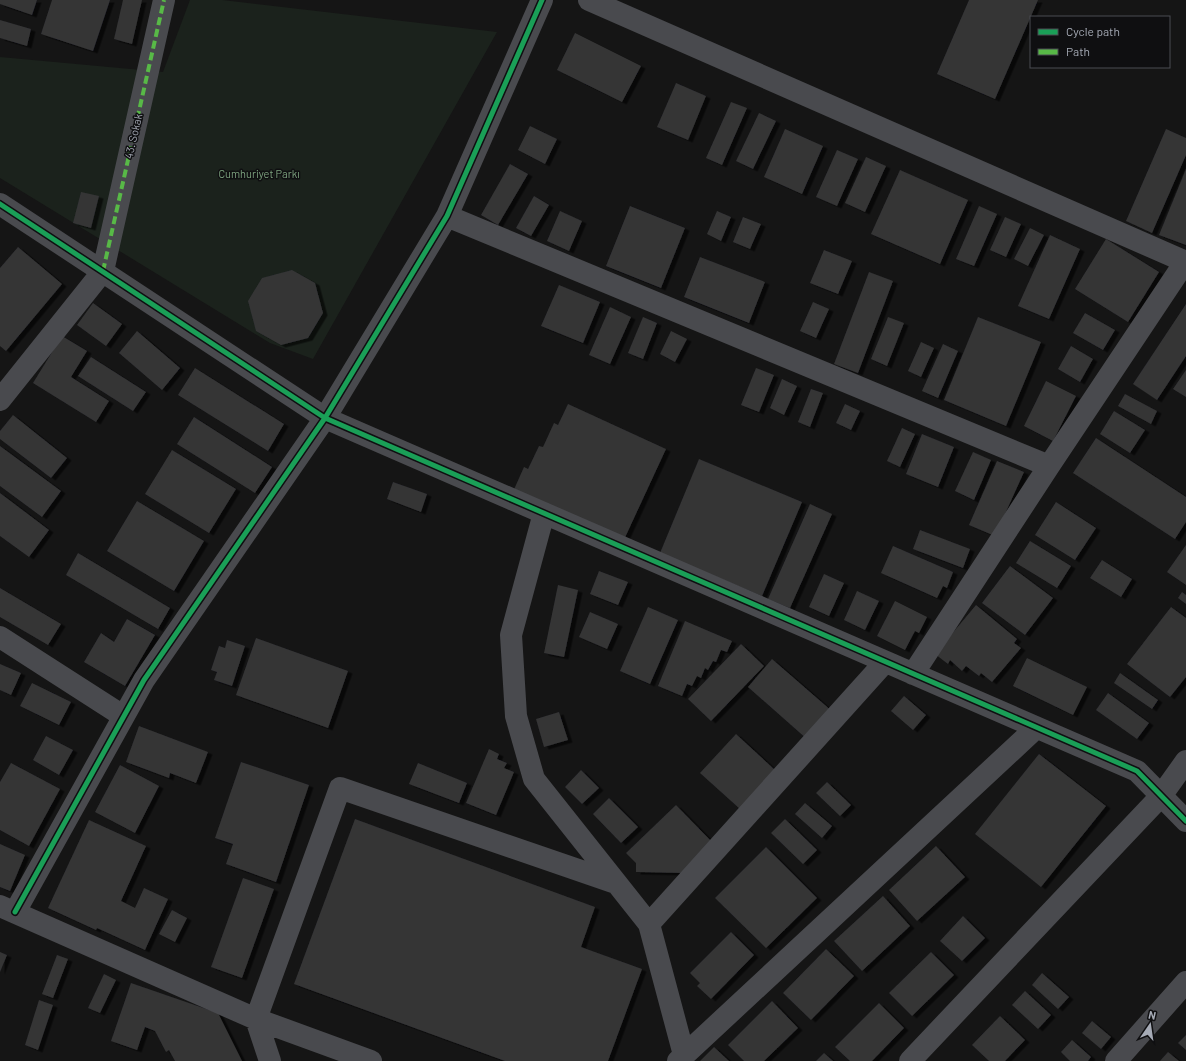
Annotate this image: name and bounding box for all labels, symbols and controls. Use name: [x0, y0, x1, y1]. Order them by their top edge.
legend: [1030, 16, 1170, 68]
text: Cycle path: [1066, 24, 1120, 38]
text: Path: [1066, 44, 1090, 58]
street label: 43. Sokak: [121, 112, 145, 160]
park label: Cumhuriyet Parkı: [218, 167, 300, 180]
north arrow: [1130, 1005, 1170, 1045]
text: N: [1147, 1008, 1157, 1022]

